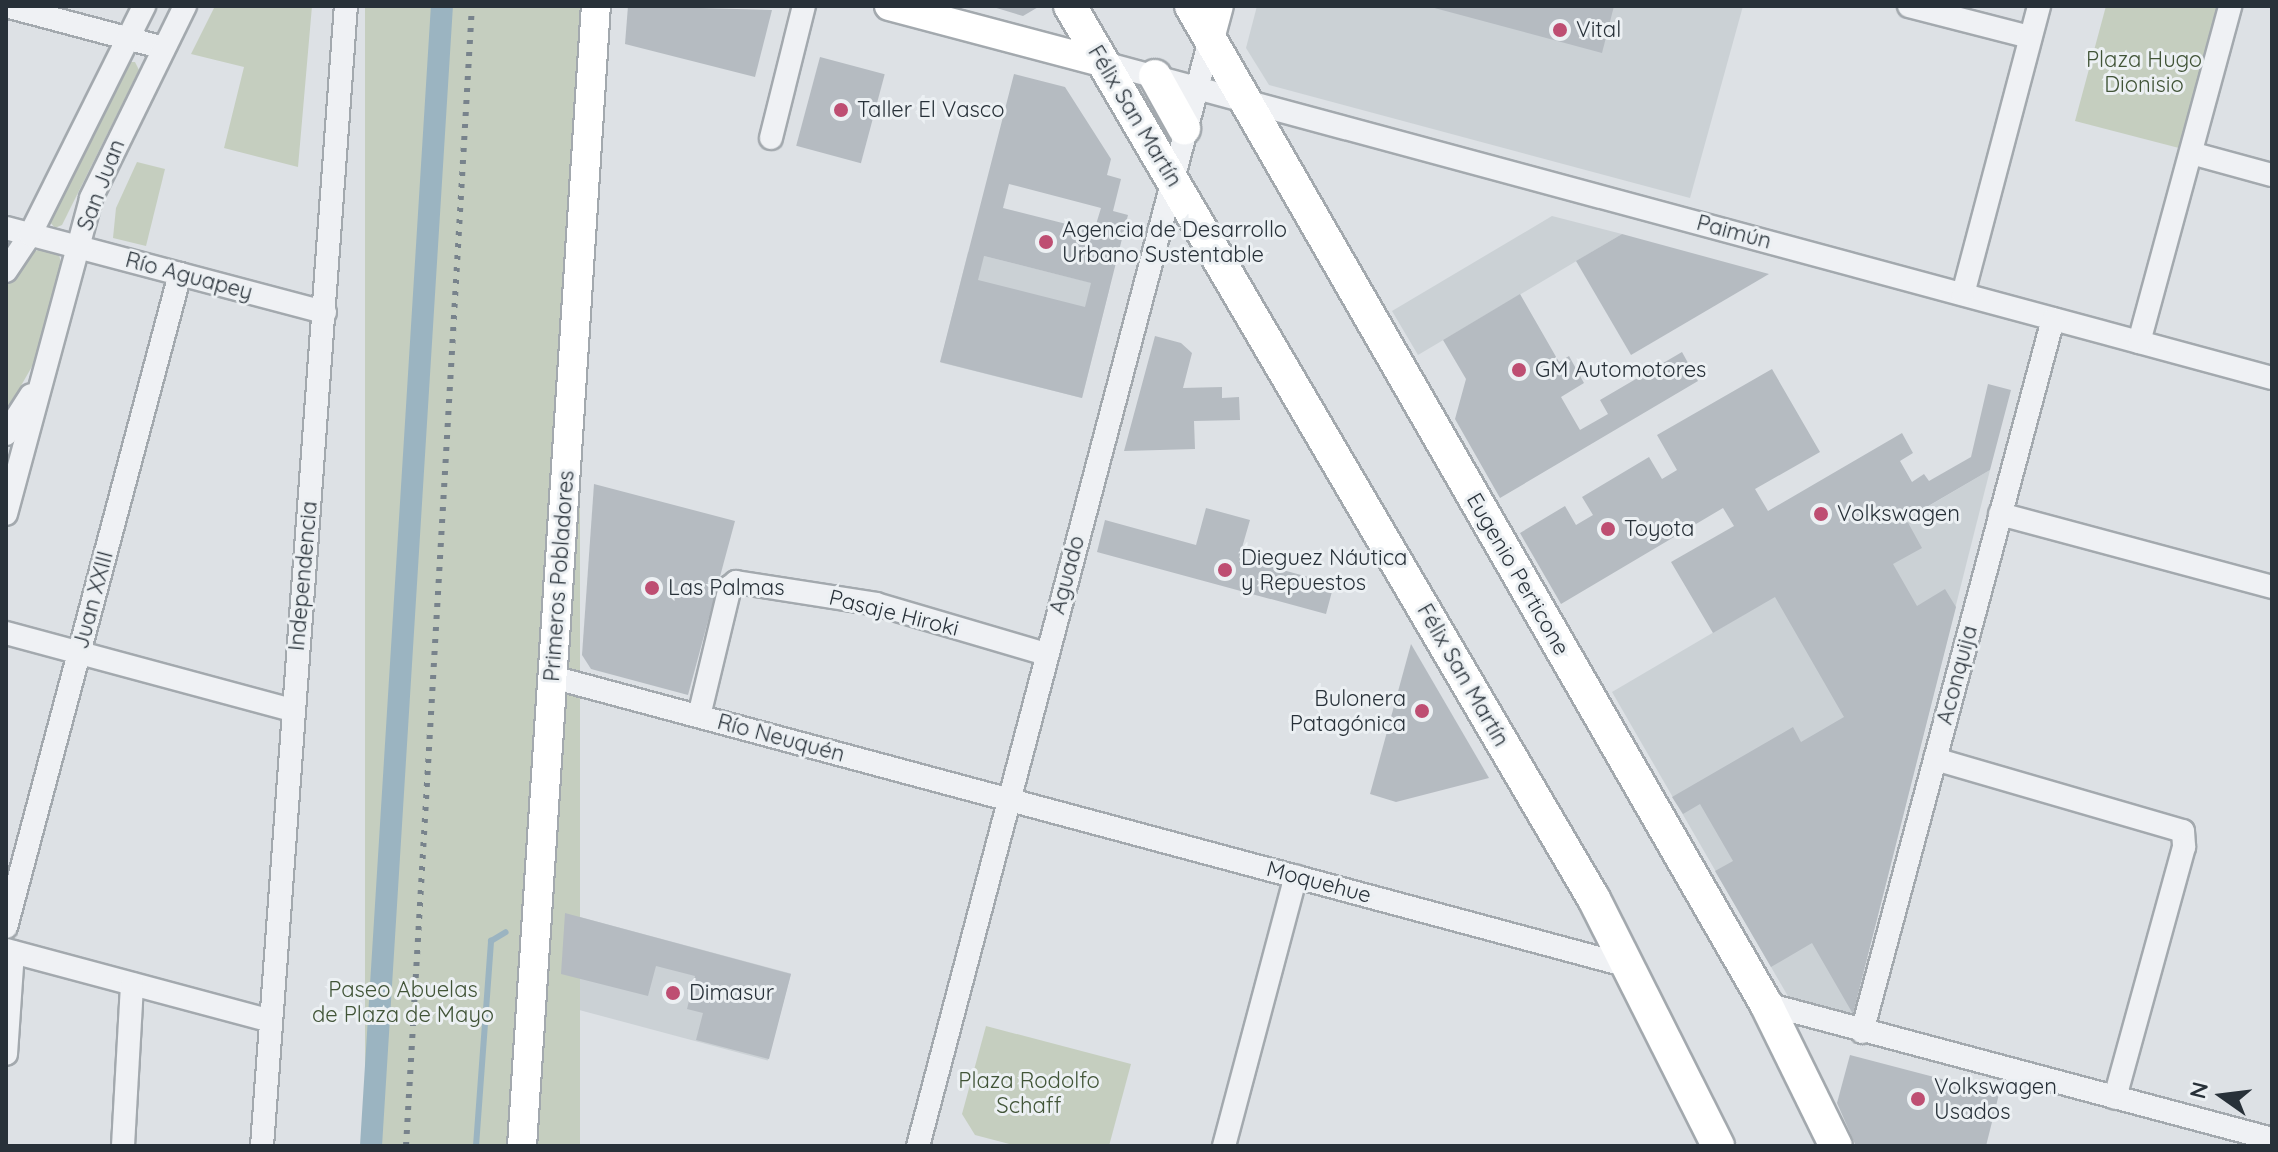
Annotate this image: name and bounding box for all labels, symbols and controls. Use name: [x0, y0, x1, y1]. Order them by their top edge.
place label: Vital: [1576, 17, 1621, 43]
marker: Vital: [1551, 21, 1569, 39]
street label: Félix San Martín: [1082, 41, 1188, 191]
park label: Plaza Hugo Dionisio: [2086, 46, 2202, 98]
place label: Taller El Vasco: [857, 97, 1004, 123]
marker: Taller El Vasco: [832, 101, 850, 119]
street label: San Juan: [72, 136, 130, 234]
street label: Paimún: [1694, 209, 1774, 255]
place label: Agencia de Desarrollo Urbano Sustentable: [1062, 216, 1287, 268]
marker: Agencia de Desarrollo Urbano Sustentable: [1037, 233, 1055, 251]
street label: Río Aguapey: [123, 246, 255, 306]
place label: GM Automotores: [1535, 357, 1706, 383]
marker: GM Automotores: [1510, 361, 1528, 379]
street label: Primeros Pobladores: [538, 470, 580, 682]
street label: Eugenio Perticone: [1461, 488, 1575, 660]
street label: Independencia: [283, 500, 323, 652]
place label: Volkswagen: [1837, 501, 1960, 527]
marker: Volkswagen: [1812, 505, 1830, 523]
place label: Toyota: [1624, 516, 1694, 542]
marker: Toyota: [1599, 520, 1617, 538]
street label: Aguado: [1044, 533, 1090, 617]
place label: Dieguez Náutica y Repuestos: [1241, 544, 1407, 596]
street label: Juan XXIII: [67, 548, 119, 652]
marker: Dieguez Náutica y Repuestos: [1216, 561, 1234, 579]
place label: Las Palmas: [668, 575, 784, 601]
marker: Las Palmas: [643, 579, 661, 597]
street label: Pasaje Hiroki: [826, 584, 962, 642]
street label: Félix San Martín: [1412, 599, 1514, 751]
street label: Aconquija: [1931, 623, 1983, 727]
place label: Bulonera Patagónica: [1290, 685, 1406, 736]
marker: Bulonera Patagónica: [1413, 702, 1431, 720]
street label: Río Neuquén: [714, 708, 848, 768]
street label: Moquehue: [1264, 855, 1374, 909]
park label: Paseo Abuelas de Plaza de Mayo: [312, 976, 494, 1028]
place label: Dimasur: [689, 980, 774, 1006]
marker: Dimasur: [664, 984, 682, 1002]
north arrow: [2182, 1056, 2262, 1136]
park label: Plaza Rodolfo Schaff: [958, 1067, 1100, 1118]
place label: Volkswagen Usados: [1934, 1073, 2057, 1124]
text: N: [2183, 1079, 2214, 1101]
marker: Volkswagen Usados: [1909, 1090, 1927, 1108]

